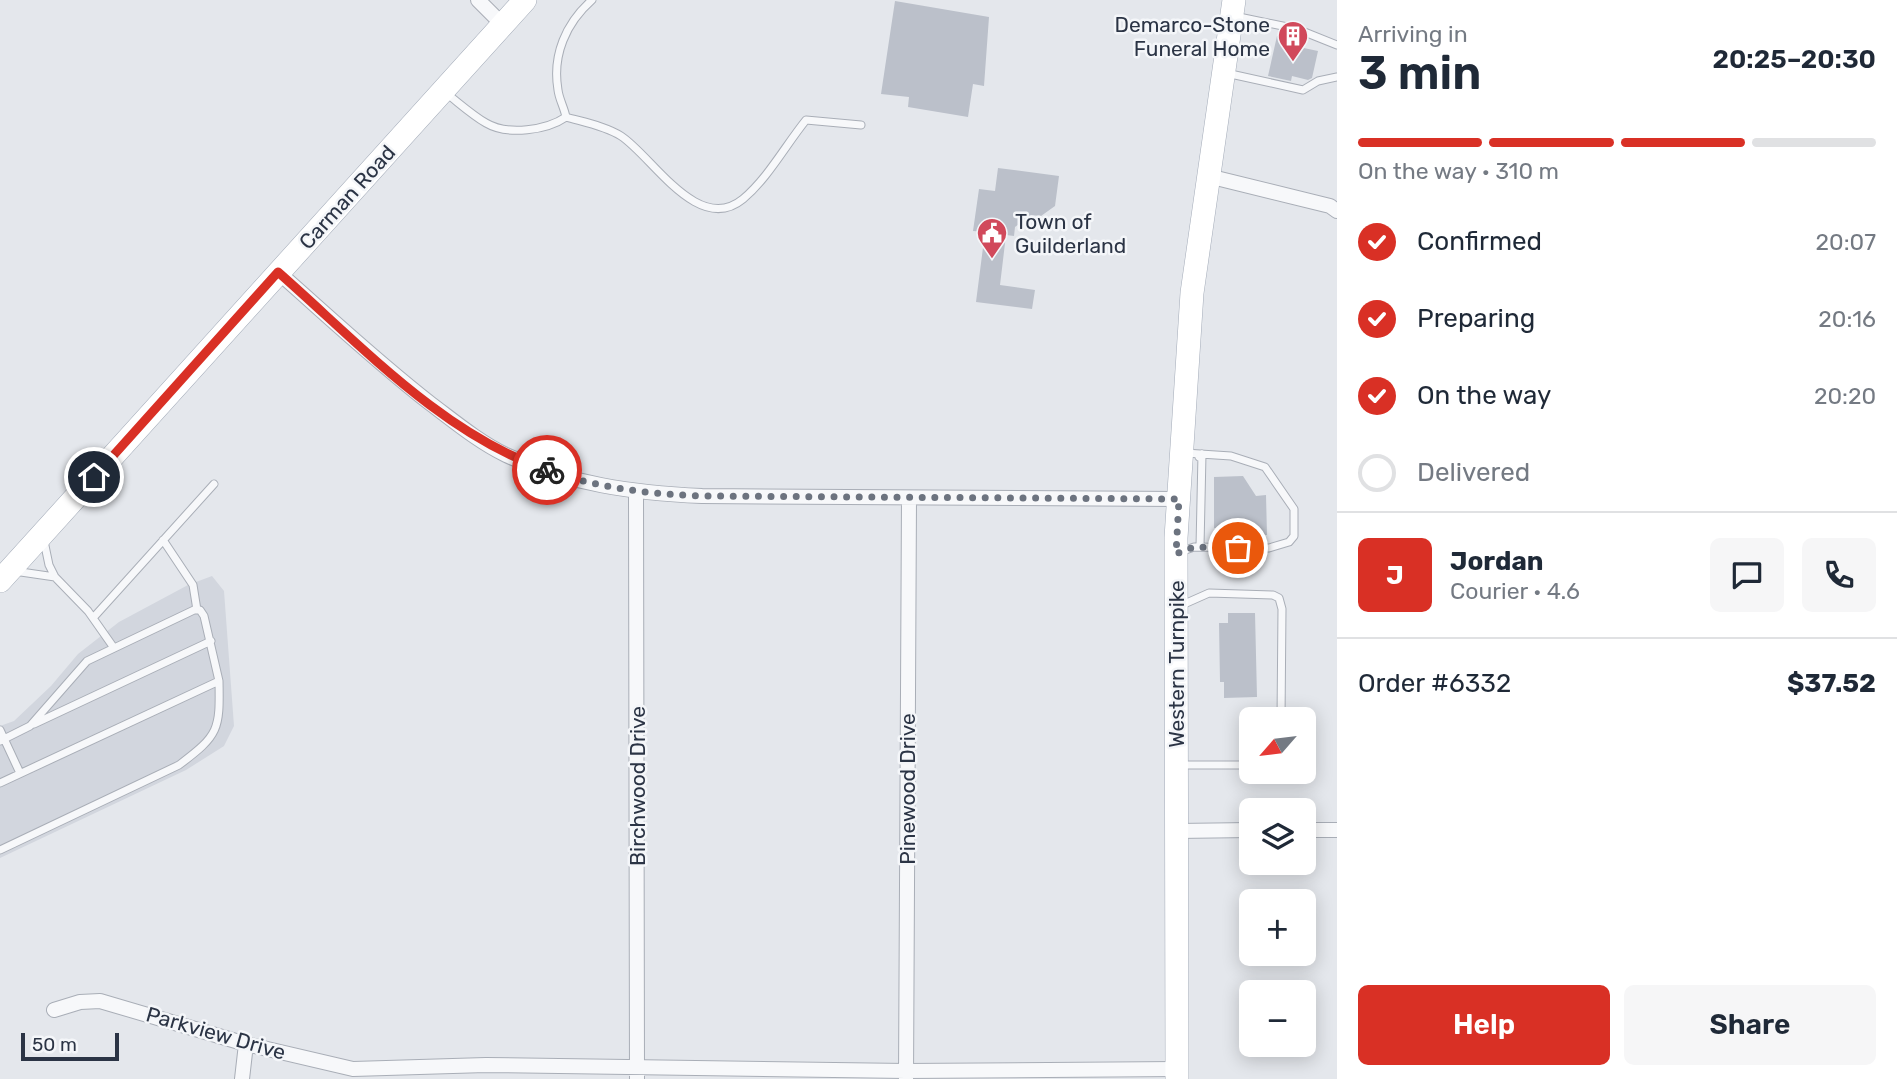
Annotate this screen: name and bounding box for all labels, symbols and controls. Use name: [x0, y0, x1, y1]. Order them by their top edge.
place label: Demarco-Stone Funeral Home: [1114, 12, 1270, 61]
building icon: Demarco-Stone Funeral Home: [1276, 19, 1310, 63]
text: Arriving in: [1358, 20, 1468, 48]
text: 20:25–20:30: [1713, 44, 1876, 75]
text: 3 min: [1358, 46, 1481, 101]
street label: Carman Road: [294, 140, 400, 254]
text: On the way · 310 m: [1358, 157, 1559, 185]
place label: Town of Guilderland: [1015, 209, 1126, 258]
public building icon: Town of Guilderland: [975, 216, 1009, 260]
icon: check: [1358, 223, 1396, 261]
text: Confirmed: [1417, 226, 1542, 257]
text: 20:07: [1816, 228, 1876, 256]
icon: check: [1358, 300, 1396, 338]
text: Preparing: [1417, 303, 1535, 334]
text: 20:16: [1818, 305, 1876, 333]
icon: check: [1358, 377, 1396, 415]
text: On the way: [1417, 380, 1551, 411]
text: 20:20: [1814, 382, 1876, 410]
courier: [512, 435, 582, 505]
pin: [64, 447, 124, 507]
icon: bike: [528, 451, 566, 489]
text: Delivered: [1417, 457, 1530, 488]
icon: home: [75, 458, 113, 496]
pin: [1208, 518, 1268, 578]
icon: bag: [1219, 529, 1257, 567]
button: chat: [1710, 538, 1784, 612]
button: phone: [1802, 538, 1876, 612]
text: Jordan: [1450, 546, 1543, 577]
text: J: [1386, 560, 1404, 591]
text: Courier · 4.6: [1450, 577, 1580, 605]
street label: Western Turnpike: [1164, 580, 1189, 748]
text: Order #6332: [1358, 668, 1511, 699]
text: $37.52: [1787, 668, 1876, 699]
street label: Birchwood Drive: [625, 706, 650, 866]
north arrow: [1239, 707, 1316, 784]
map controls: [1239, 707, 1316, 1057]
street label: Pinewood Drive: [895, 713, 920, 865]
button: layers: [1239, 798, 1316, 875]
button: +: [1239, 889, 1316, 966]
button: −: [1239, 980, 1316, 1057]
button: Help: [1358, 985, 1610, 1065]
button: Share: [1624, 985, 1876, 1065]
street label: Parkview Drive: [143, 1001, 289, 1065]
scale bar: [21, 1030, 119, 1062]
text: 50 m: [32, 1033, 77, 1056]

